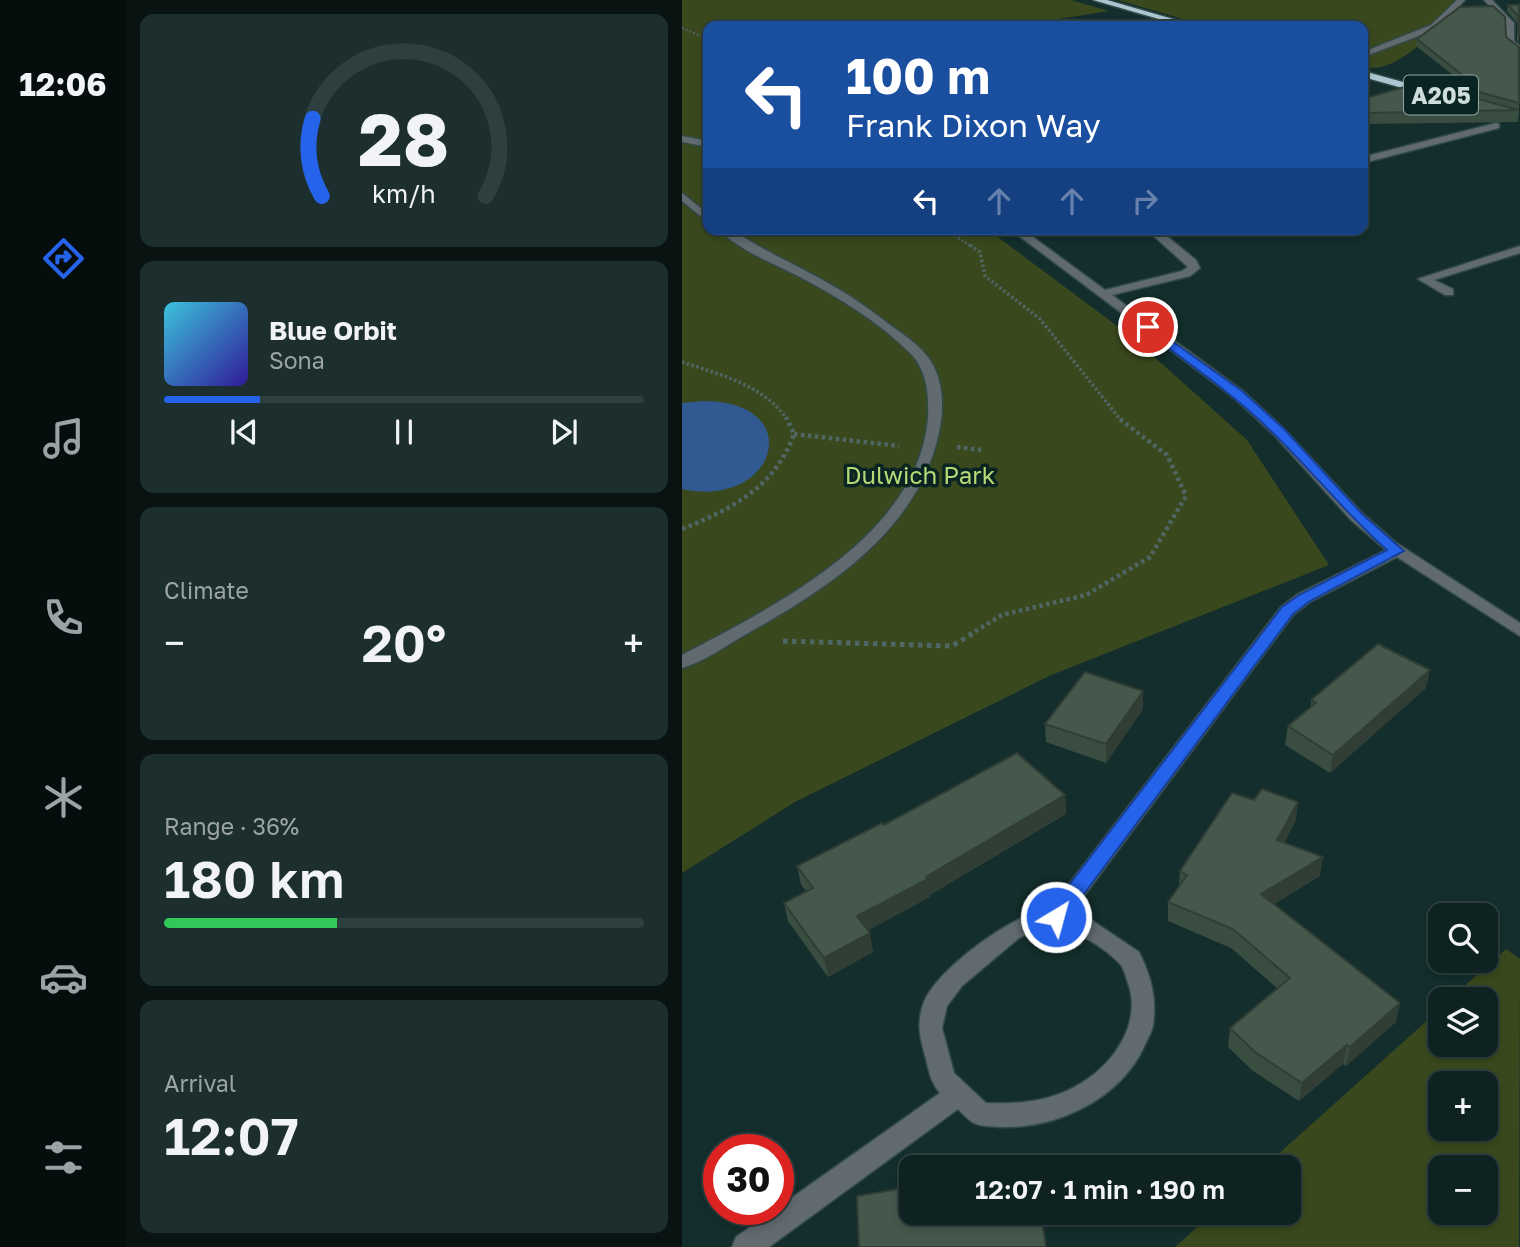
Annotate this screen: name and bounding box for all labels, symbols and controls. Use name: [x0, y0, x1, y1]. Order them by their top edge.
text: 100 m: [846, 46, 990, 105]
icon: left: [731, 49, 822, 140]
text: 12:06: [19, 65, 107, 103]
road number: A205: [1404, 76, 1478, 114]
text: 28: [359, 96, 450, 183]
text: Frank Dixon Way: [846, 106, 1101, 144]
text: km/h: [372, 178, 436, 209]
icon: left: [907, 182, 945, 220]
icon: ahead: [980, 182, 1018, 220]
icon: ahead: [1053, 182, 1091, 220]
icon: right: [1126, 182, 1164, 220]
icon: directions: [39, 234, 88, 283]
pin: [1118, 297, 1178, 357]
icon: arrive: [1129, 308, 1167, 346]
text: Blue Orbit: [269, 315, 397, 346]
text: Sona: [269, 346, 325, 374]
icon: previous: [225, 413, 263, 451]
icon: pause: [385, 413, 423, 451]
icon: next: [545, 413, 583, 451]
icon: music: [39, 414, 88, 463]
park label: Dulwich Park: [845, 460, 995, 489]
text: Climate: [164, 576, 249, 604]
icon: phone: [39, 593, 88, 642]
text: 20°: [362, 611, 446, 673]
text: −: [164, 620, 185, 665]
text: +: [623, 620, 644, 665]
icon: climate: [39, 773, 88, 822]
text: Range · 36%: [164, 812, 299, 840]
text: 180 km: [164, 847, 345, 909]
position arrow: [1019, 880, 1093, 954]
map controls: [1428, 903, 1498, 1225]
button: search: [1428, 903, 1498, 973]
icon: car: [39, 953, 88, 1002]
button: layers: [1428, 987, 1498, 1057]
text: Arrival: [164, 1069, 236, 1097]
button: +: [1428, 1071, 1498, 1141]
text: 12:07: [164, 1104, 299, 1166]
icon: filters: [39, 1133, 88, 1182]
speed limit sign: 30: [703, 1134, 794, 1225]
button: −: [1428, 1155, 1498, 1225]
text: 12:07 · 1 min · 190 m: [975, 1174, 1225, 1205]

